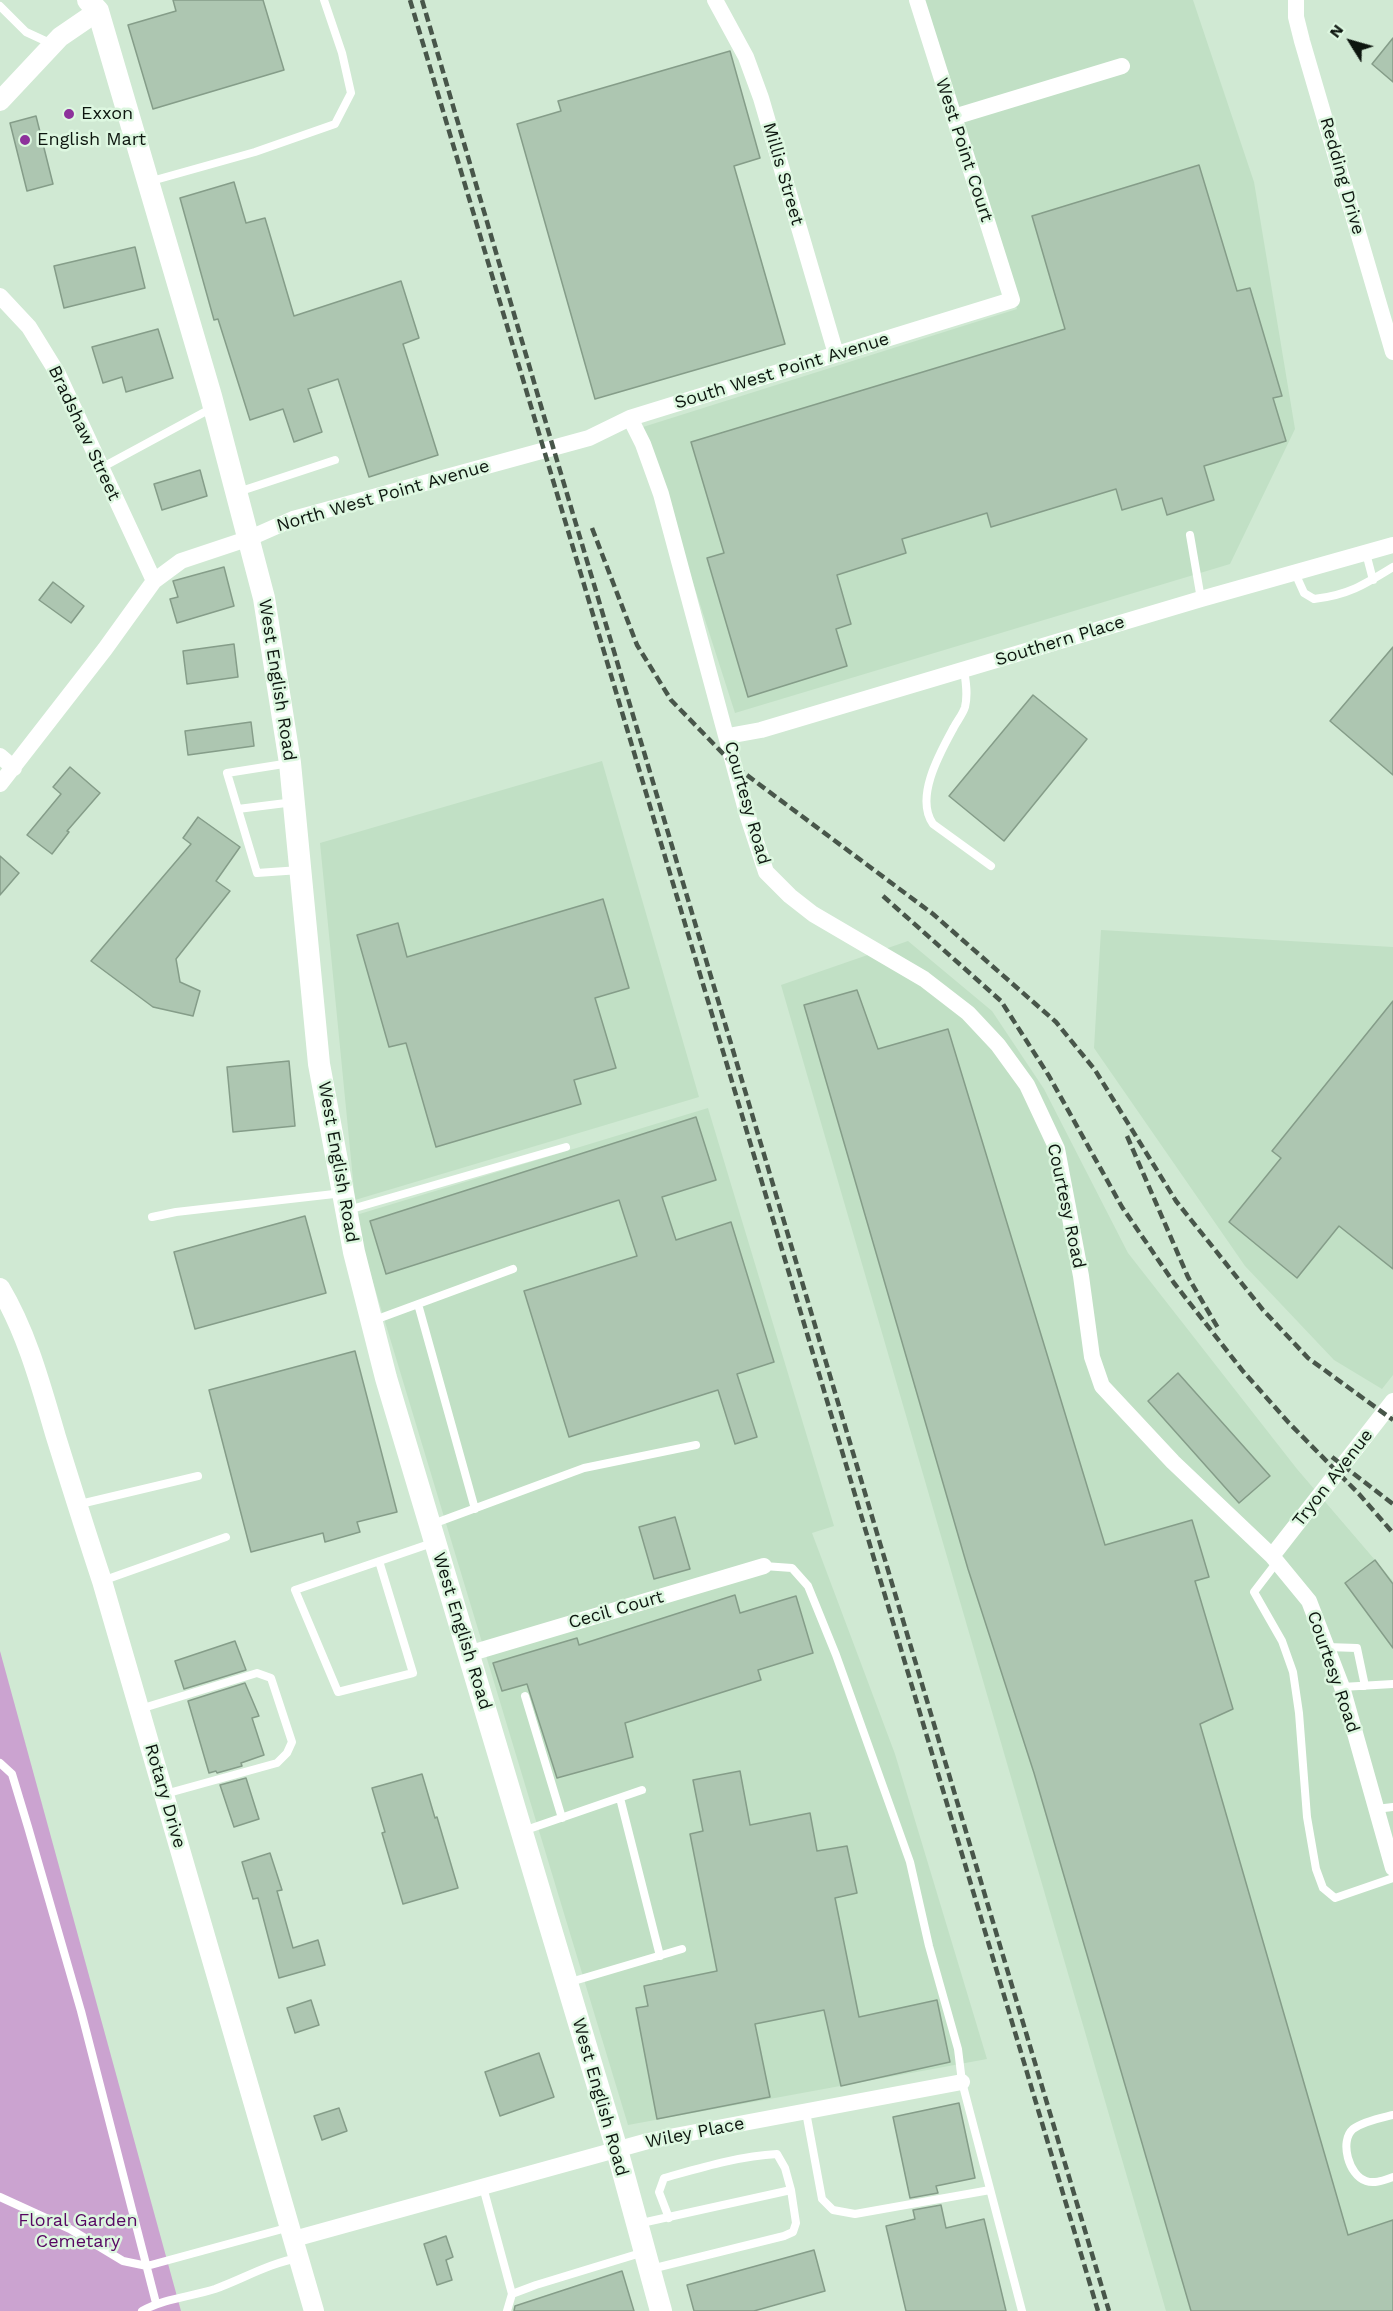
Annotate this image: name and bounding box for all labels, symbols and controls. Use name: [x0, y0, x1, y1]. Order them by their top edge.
north arrow: [1321, 12, 1381, 72]
text: N: [1325, 20, 1347, 41]
street label: West Point Court: [931, 75, 997, 225]
place label: Exxon: [81, 103, 133, 125]
marker: Exxon: [62, 107, 76, 121]
street label: Redding Drive: [1315, 115, 1369, 237]
street label: Millis Street: [758, 120, 808, 228]
place label: English Mart: [37, 129, 146, 151]
marker: English Mart: [18, 133, 32, 147]
street label: South West Point Avenue: [672, 328, 892, 414]
street label: Bradshaw Street: [43, 362, 125, 504]
street label: North West Point Avenue: [274, 455, 492, 537]
street label: West English Road: [254, 598, 300, 762]
street label: Southern Place: [993, 611, 1127, 671]
street label: Courtesy Road: [719, 739, 775, 867]
street label: West English Road: [313, 1080, 363, 1244]
street label: Courtesy Road: [1042, 1141, 1090, 1271]
street label: Tryon Avenue: [1288, 1425, 1378, 1531]
street label: West English Road: [428, 1550, 496, 1712]
street label: Cecil Court: [566, 1586, 666, 1634]
street label: Courtesy Road: [1302, 1608, 1364, 1736]
street label: Rotary Drive: [140, 1741, 190, 1851]
street label: West English Road: [567, 2015, 633, 2179]
street label: Wiley Place: [644, 2113, 746, 2153]
park label: Floral Garden Cemetary: [18, 2210, 138, 2252]

